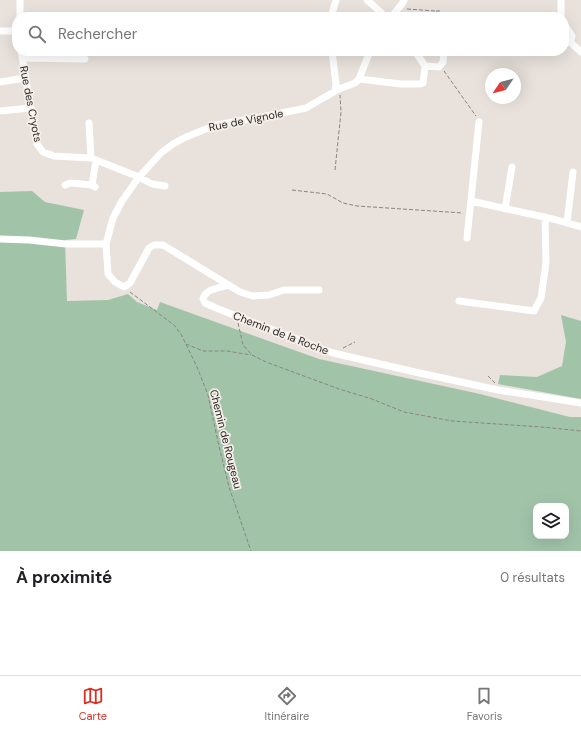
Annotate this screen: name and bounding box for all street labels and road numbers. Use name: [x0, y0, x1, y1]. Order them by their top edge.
street label: Rue des Cryots: [17, 65, 45, 143]
street label: Rue de Vignole: [207, 106, 285, 134]
street label: Chemin de la Roche: [231, 308, 331, 358]
street label: Chemin de Rougeau: [207, 388, 245, 490]

